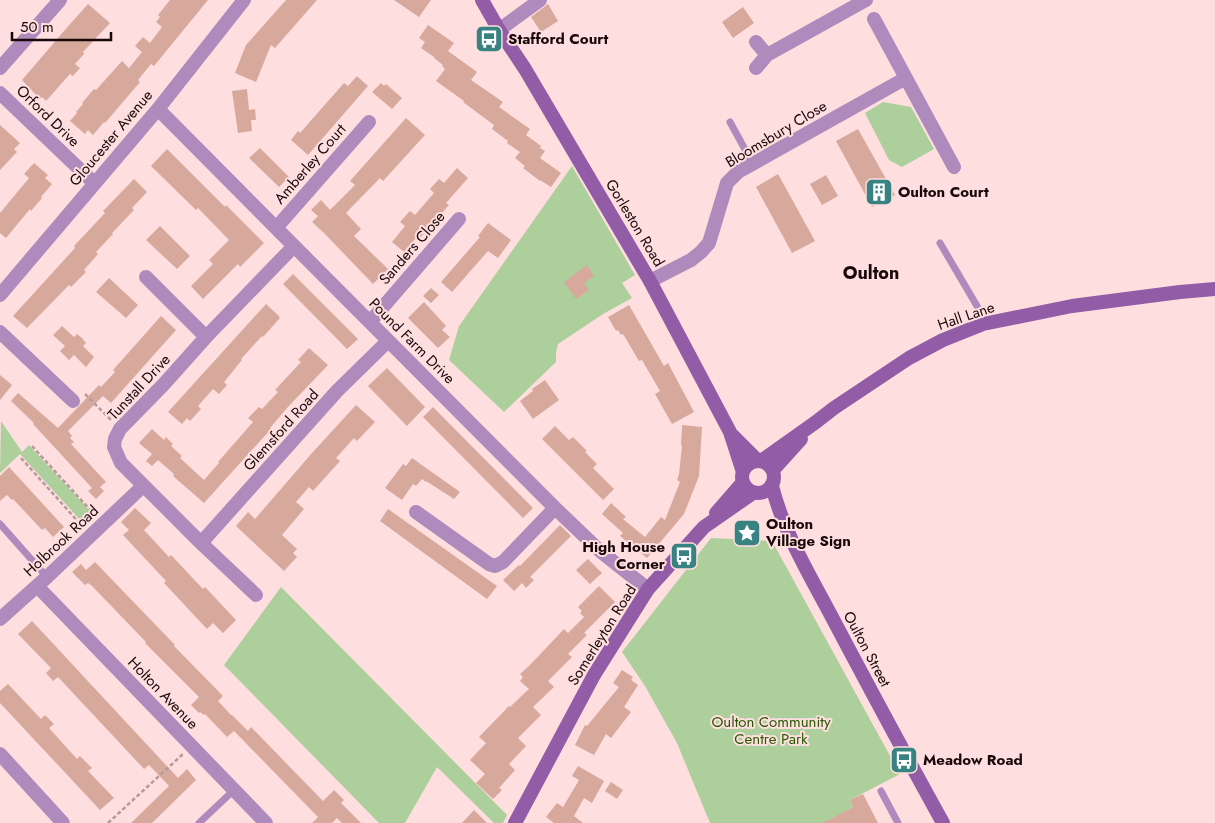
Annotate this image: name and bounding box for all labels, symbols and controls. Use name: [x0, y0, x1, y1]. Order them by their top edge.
scale bar: [12, 10, 111, 42]
text: 50 m: [20, 16, 54, 38]
bus stop icon: Stafford Court: [474, 24, 504, 54]
place label: Stafford Court: [508, 28, 608, 50]
street label: Orford Drive: [11, 80, 85, 152]
street label: Gloucester Avenue: [64, 85, 158, 191]
street label: Bloomsbury Close: [721, 95, 831, 173]
street label: Amberley Court: [269, 119, 351, 209]
street label: Gorleston Road: [600, 175, 670, 271]
building icon: Oulton Court: [864, 177, 894, 207]
place label: Oulton Court: [898, 181, 989, 203]
street label: Sanders Close: [374, 206, 450, 290]
district label: Oulton: [843, 260, 899, 286]
street label: Pound Farm Drive: [364, 293, 460, 389]
street label: Hall Lane: [935, 296, 998, 336]
street label: Tunstall Drive: [103, 349, 176, 425]
street label: Glemsford Road: [238, 384, 324, 476]
street label: Holbrook Road: [19, 500, 103, 582]
place label: Oulton Village Sign: [765, 513, 851, 552]
place icon: Oulton Village Sign: [732, 518, 762, 548]
place label: High House Corner: [582, 536, 666, 575]
bus stop icon: High House Corner: [669, 541, 699, 571]
street label: Somerleyton Road: [562, 580, 642, 690]
street label: Oulton Street: [838, 607, 896, 691]
street label: Holton Avenue: [123, 652, 203, 734]
park label: Oulton Community Centre Park: [711, 711, 831, 750]
bus stop icon: Meadow Road: [889, 745, 919, 775]
place label: Meadow Road: [923, 749, 1023, 771]

